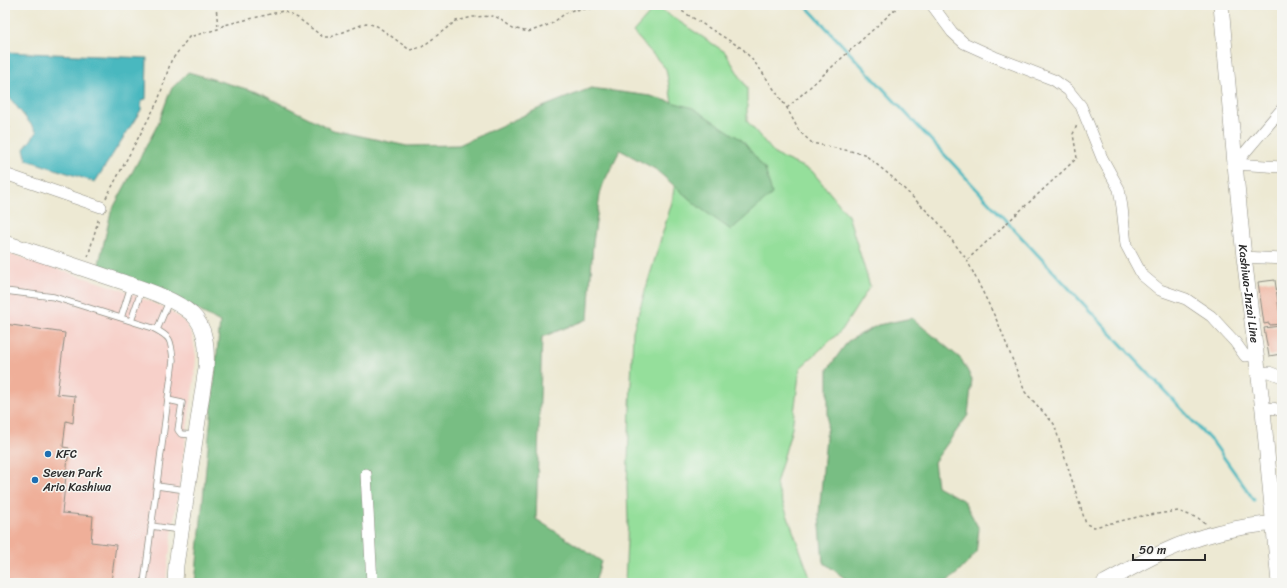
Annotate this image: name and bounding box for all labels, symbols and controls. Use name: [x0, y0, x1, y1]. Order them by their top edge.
street label: Kashiwa-Inzai Line: [1232, 243, 1266, 344]
place label: KFC: [56, 443, 77, 465]
marker: KFC: [43, 449, 53, 459]
place label: Seven Park Ario Kashiwa: [42, 462, 112, 498]
marker: Seven Park Ario Kashiwa: [30, 475, 40, 485]
scale bar: [1133, 536, 1205, 562]
text: 50 m: [1139, 539, 1166, 561]

